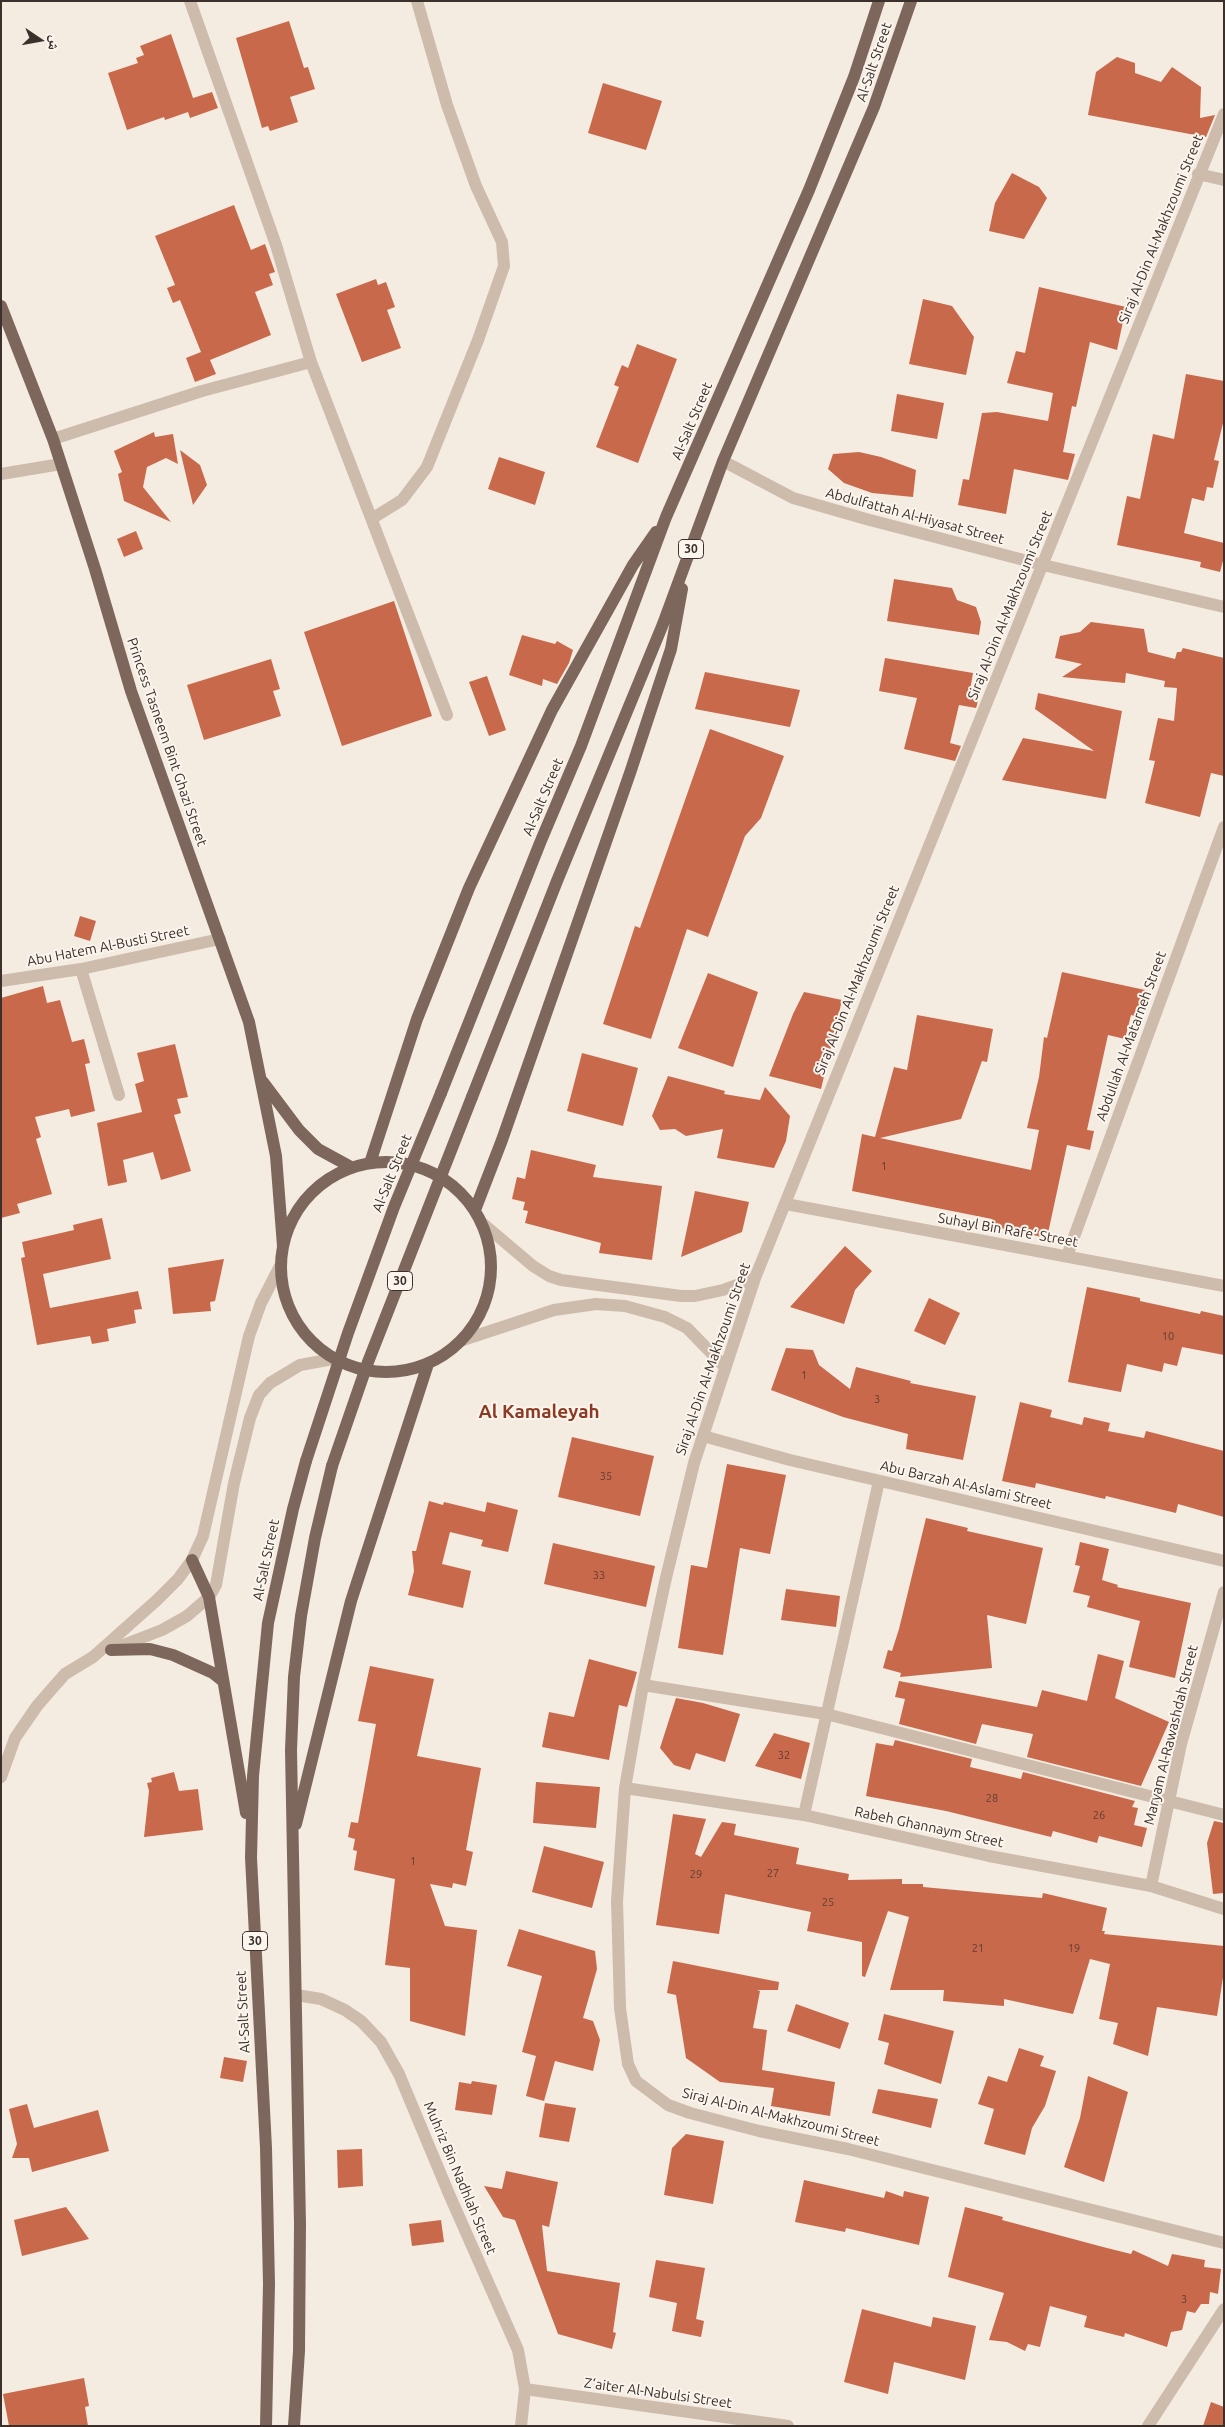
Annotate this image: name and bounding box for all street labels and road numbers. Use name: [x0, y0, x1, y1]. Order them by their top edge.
street label: Al-Salt Street: [853, 20, 895, 104]
street label: Siraj Al-Din Al-Makhzoumi Street: [1115, 132, 1207, 326]
street label: Al-Salt Street: [668, 380, 716, 462]
street label: Abdulfattah Al-Hiyasat Street: [824, 484, 1006, 548]
street label: Siraj Al-Din Al-Makhzoumi Street: [964, 508, 1056, 702]
road number: 30: [678, 540, 704, 558]
street label: Princess Tasneem Bint Ghazi Street: [123, 636, 211, 848]
street label: Al-Salt Street: [519, 756, 567, 838]
street label: Siraj Al-Din Al-Makhzoumi Street: [811, 883, 903, 1077]
street label: Abu Hatem Al-Busti Street: [25, 922, 191, 970]
street label: Abdullah Al-Matarneh Street: [1092, 949, 1170, 1123]
street label: Al-Salt Street: [369, 1131, 415, 1215]
street label: Suhayl Bin Rafe‘ Street: [937, 1209, 1079, 1251]
street label: Siraj Al-Din Al-Makhzoumi Street: [672, 1260, 754, 1458]
road number: 30: [388, 1272, 412, 1290]
street label: Abu Barzah Al-Aslami Street: [879, 1457, 1053, 1513]
street label: Al-Salt Street: [249, 1518, 283, 1602]
street label: Maryam Al-Rawashdah Street: [1141, 1643, 1201, 1827]
street label: Rabeh Ghannaym Street: [853, 1803, 1005, 1851]
road number: 30: [242, 1932, 268, 1950]
street label: Al-Salt Street: [232, 1970, 254, 2054]
street label: Siraj Al-Din Al-Makhzoumi Street: [681, 2084, 881, 2150]
street label: Muhriz Bin Nadhlah Street: [420, 2099, 500, 2257]
street label: Z‘aiter Al-Nabulsi Street: [583, 2374, 733, 2412]

